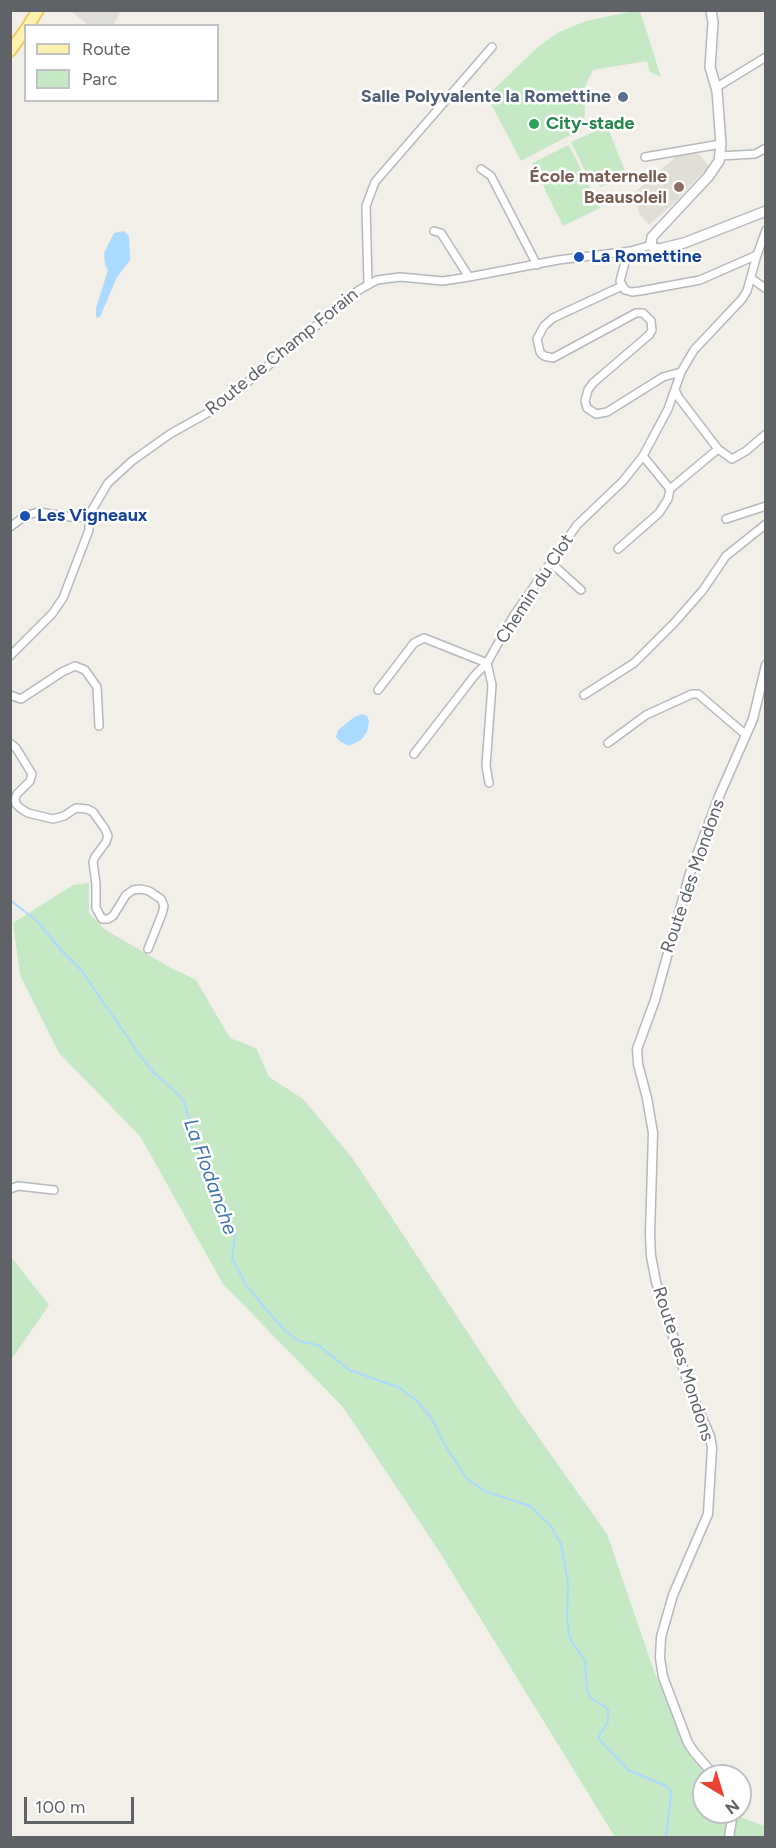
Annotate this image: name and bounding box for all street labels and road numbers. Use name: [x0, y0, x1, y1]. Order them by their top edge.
street label: Route de Champ Forain: [201, 284, 363, 420]
street label: Chemin du Clot: [492, 530, 578, 648]
street label: Route des Mondons: [657, 796, 729, 956]
street label: Route des Mondons: [648, 1284, 718, 1444]

